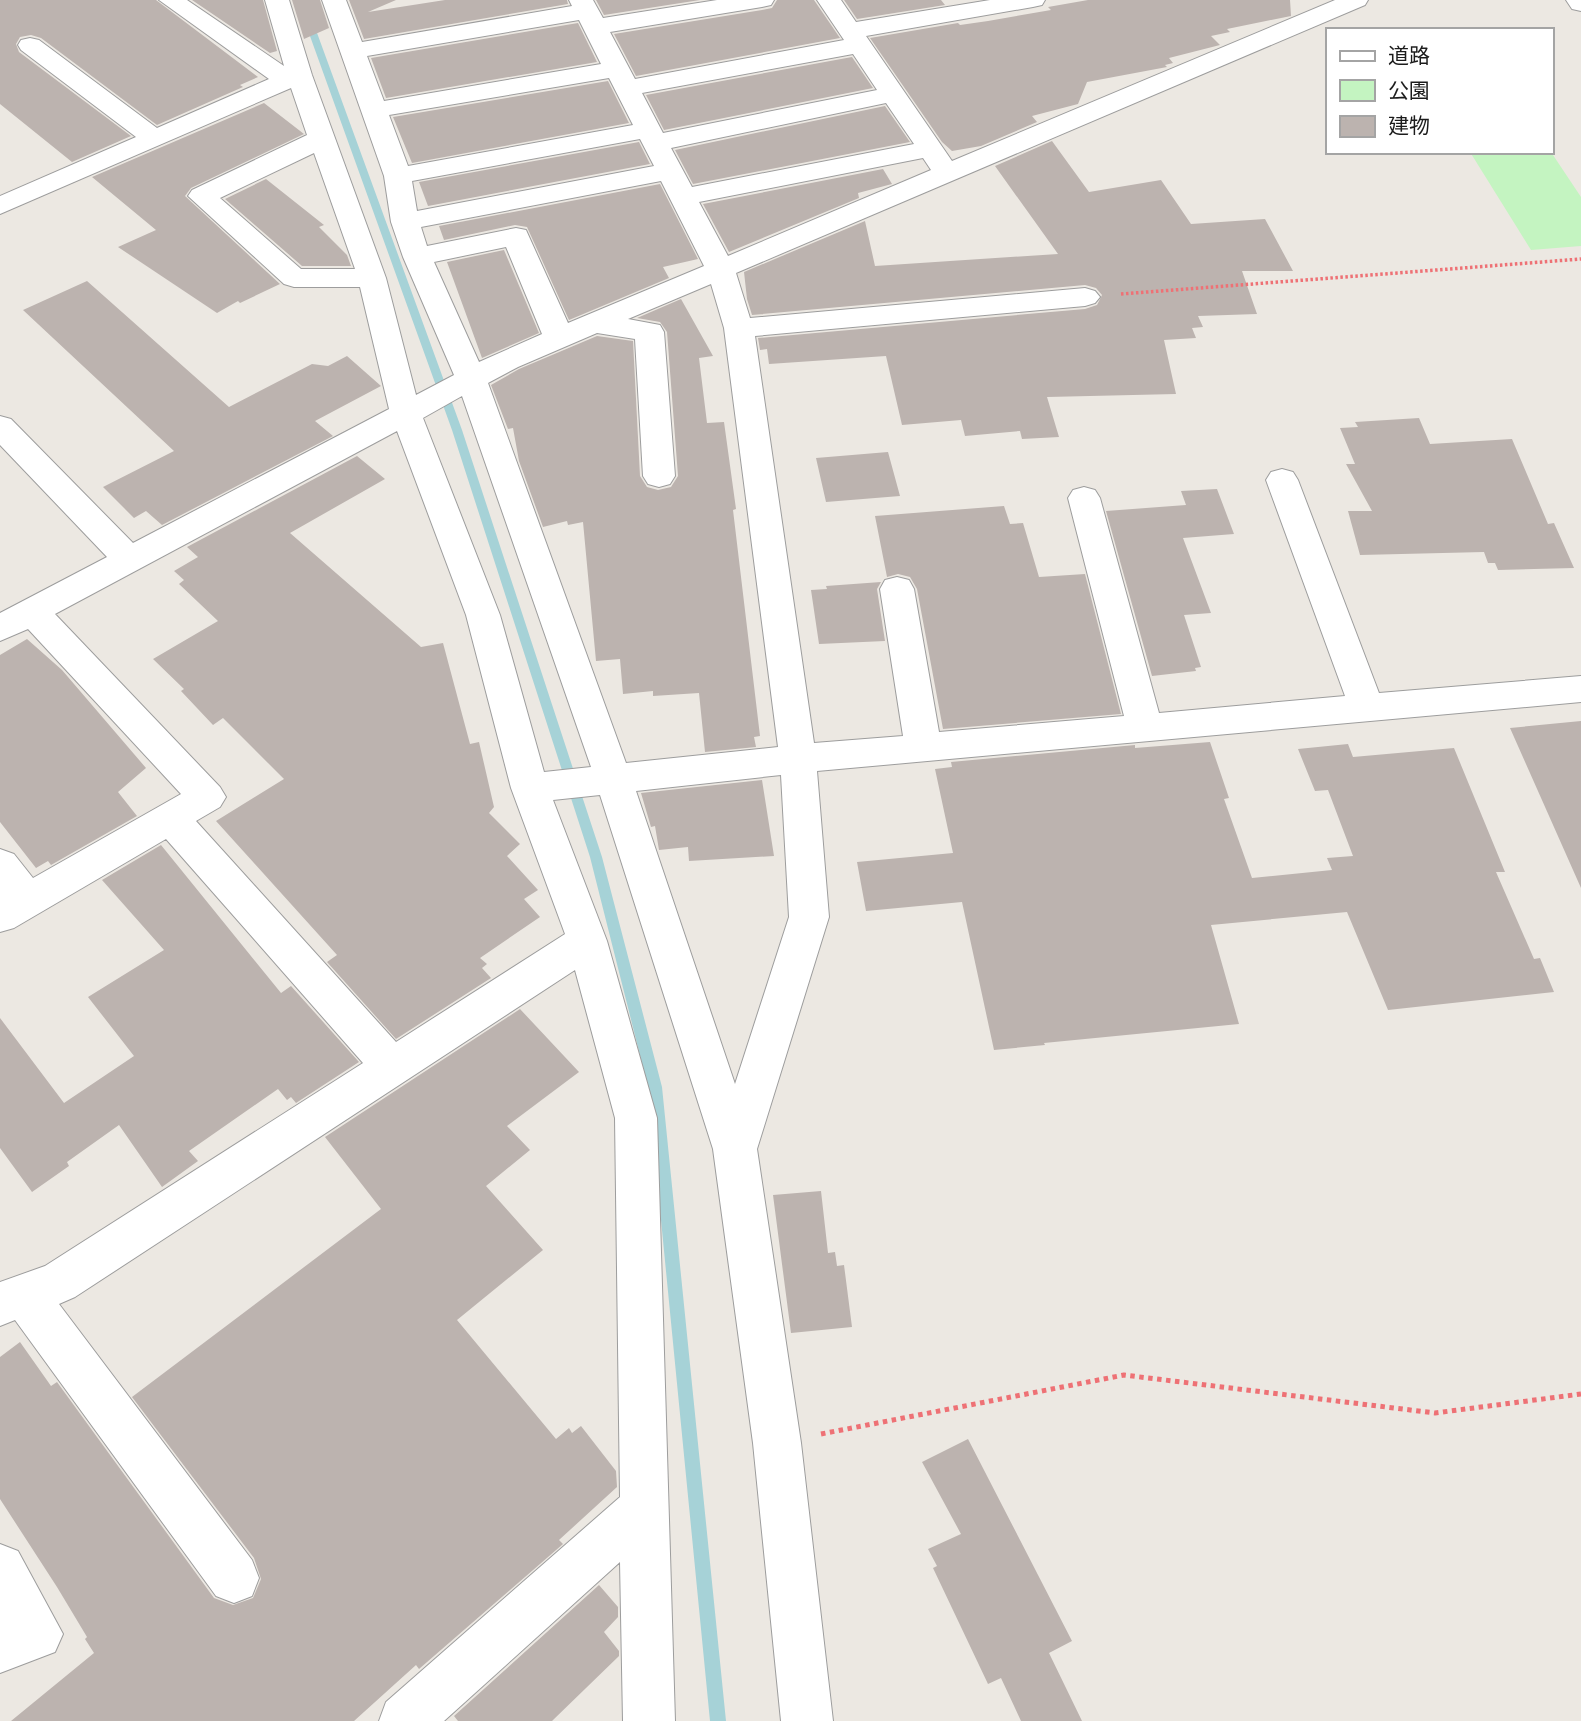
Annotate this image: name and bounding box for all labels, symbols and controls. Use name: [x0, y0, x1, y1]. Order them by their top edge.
legend: [1326, 28, 1553, 154]
text: 道路: [1388, 41, 1430, 71]
text: 公園: [1388, 76, 1430, 106]
text: 建物: [1388, 111, 1430, 141]

